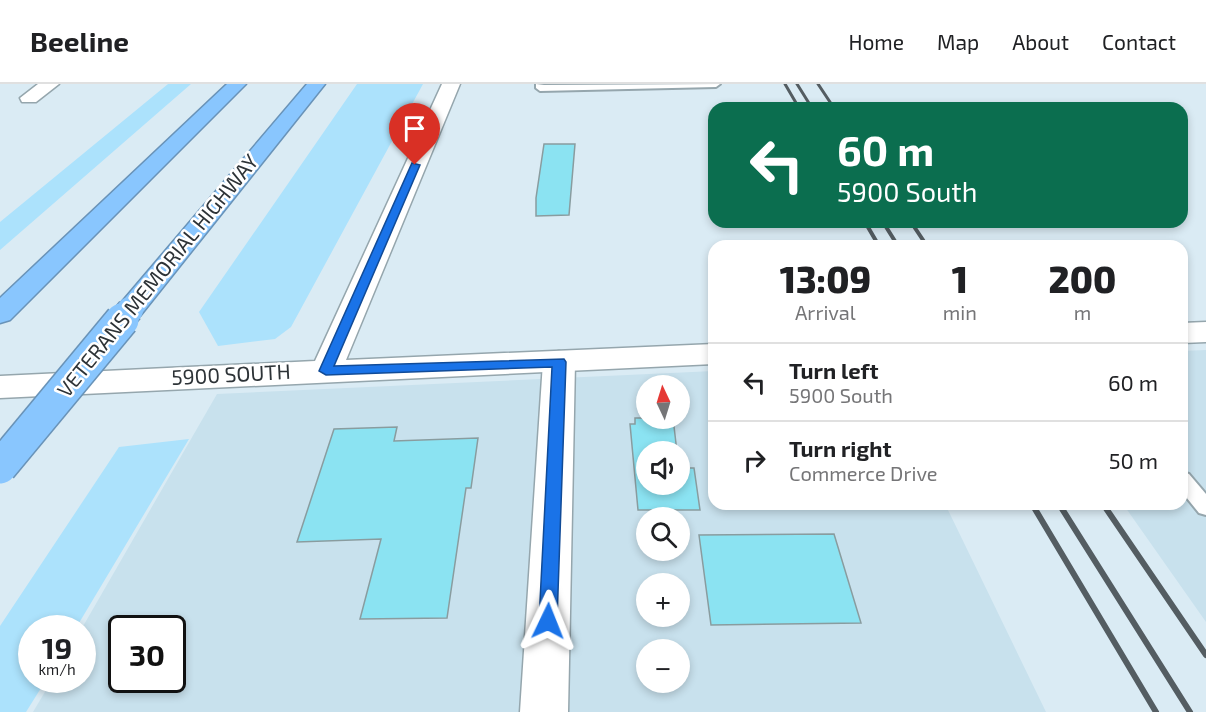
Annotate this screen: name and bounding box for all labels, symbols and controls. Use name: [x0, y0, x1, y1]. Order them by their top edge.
text: Beeline: [30, 24, 129, 58]
text: Home: [848, 29, 904, 54]
text: Map: [937, 29, 979, 54]
text: About: [1012, 29, 1069, 54]
text: Contact: [1102, 29, 1176, 54]
pin: [389, 103, 440, 165]
icon: arrive: [398, 112, 431, 145]
text: 60 m: [837, 124, 934, 174]
icon: left: [738, 126, 816, 204]
street label: VETERANS MEMORIAL HIGHWAY: [51, 149, 263, 401]
text: 5900 South: [837, 175, 977, 207]
text: 13:09: [780, 257, 871, 300]
text: 1: [952, 257, 968, 300]
text: 200: [1049, 257, 1116, 300]
text: Arrival: [795, 300, 856, 324]
text: min: [943, 300, 977, 324]
text: m: [1074, 300, 1091, 324]
text: Turn left: [789, 357, 878, 383]
street label: 5900 SOUTH: [171, 358, 291, 389]
icon: left: [738, 366, 771, 399]
text: 60 m: [1108, 369, 1158, 395]
north arrow: [636, 375, 690, 429]
map controls: [636, 375, 690, 693]
text: 5900 South: [789, 383, 893, 407]
text: Turn right: [789, 435, 891, 461]
button: sound: [636, 441, 690, 495]
icon: right: [738, 444, 771, 477]
text: 50 m: [1109, 447, 1158, 473]
text: Commerce Drive: [789, 461, 938, 485]
button: search: [636, 507, 690, 561]
button: +: [636, 573, 690, 627]
position arrow: [516, 589, 580, 653]
speed limit sign: 30: [108, 615, 186, 693]
text: 19: [42, 629, 72, 665]
button: −: [636, 639, 690, 693]
text: km/h: [38, 660, 76, 678]

